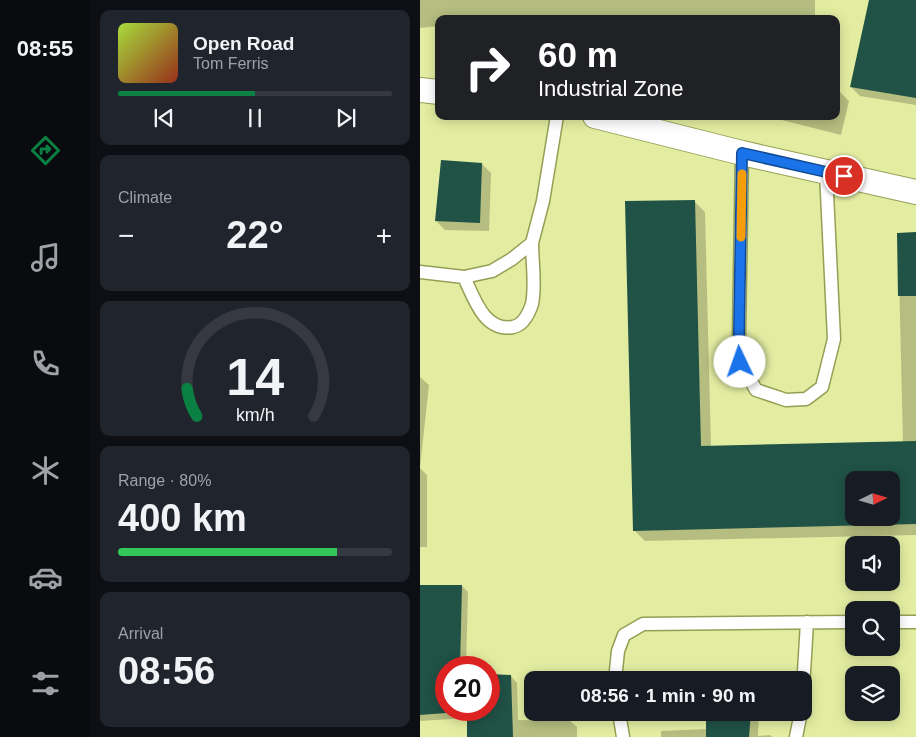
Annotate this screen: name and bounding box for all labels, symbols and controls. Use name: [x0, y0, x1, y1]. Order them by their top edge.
text: Open Road: [193, 33, 294, 54]
icon: right: [455, 35, 520, 100]
text: 60 m: [538, 35, 618, 74]
text: 08:55: [17, 36, 73, 61]
text: Tom Ferris: [193, 55, 269, 72]
text: Industrial Zone: [538, 76, 684, 101]
icon: previous: [150, 104, 178, 132]
icon: pause: [241, 104, 269, 132]
icon: next: [332, 104, 360, 132]
icon: directions: [28, 133, 63, 168]
pin: [823, 155, 865, 197]
icon: arrive: [830, 162, 858, 190]
text: Climate: [118, 189, 172, 206]
text: 22°: [226, 214, 284, 256]
text: −: [118, 220, 134, 251]
text: +: [376, 220, 392, 251]
icon: music: [28, 240, 63, 275]
position arrow: [713, 335, 765, 387]
icon: phone: [28, 346, 63, 381]
text: 14: [226, 348, 284, 406]
text: km/h: [236, 405, 274, 425]
icon: climate: [28, 453, 63, 488]
north arrow: [845, 471, 900, 526]
map controls: [845, 471, 900, 721]
text: Range · 80%: [118, 472, 211, 489]
text: 400 km: [118, 497, 247, 539]
button: sound: [845, 536, 900, 591]
icon: car: [28, 560, 63, 595]
button: search: [845, 601, 900, 656]
text: Arrival: [118, 625, 163, 642]
text: 08:56: [118, 650, 215, 692]
speed limit sign: 20: [435, 656, 500, 721]
icon: filters: [28, 666, 63, 701]
button: layers: [845, 666, 900, 721]
text: 08:56 · 1 min · 90 m: [580, 685, 756, 706]

